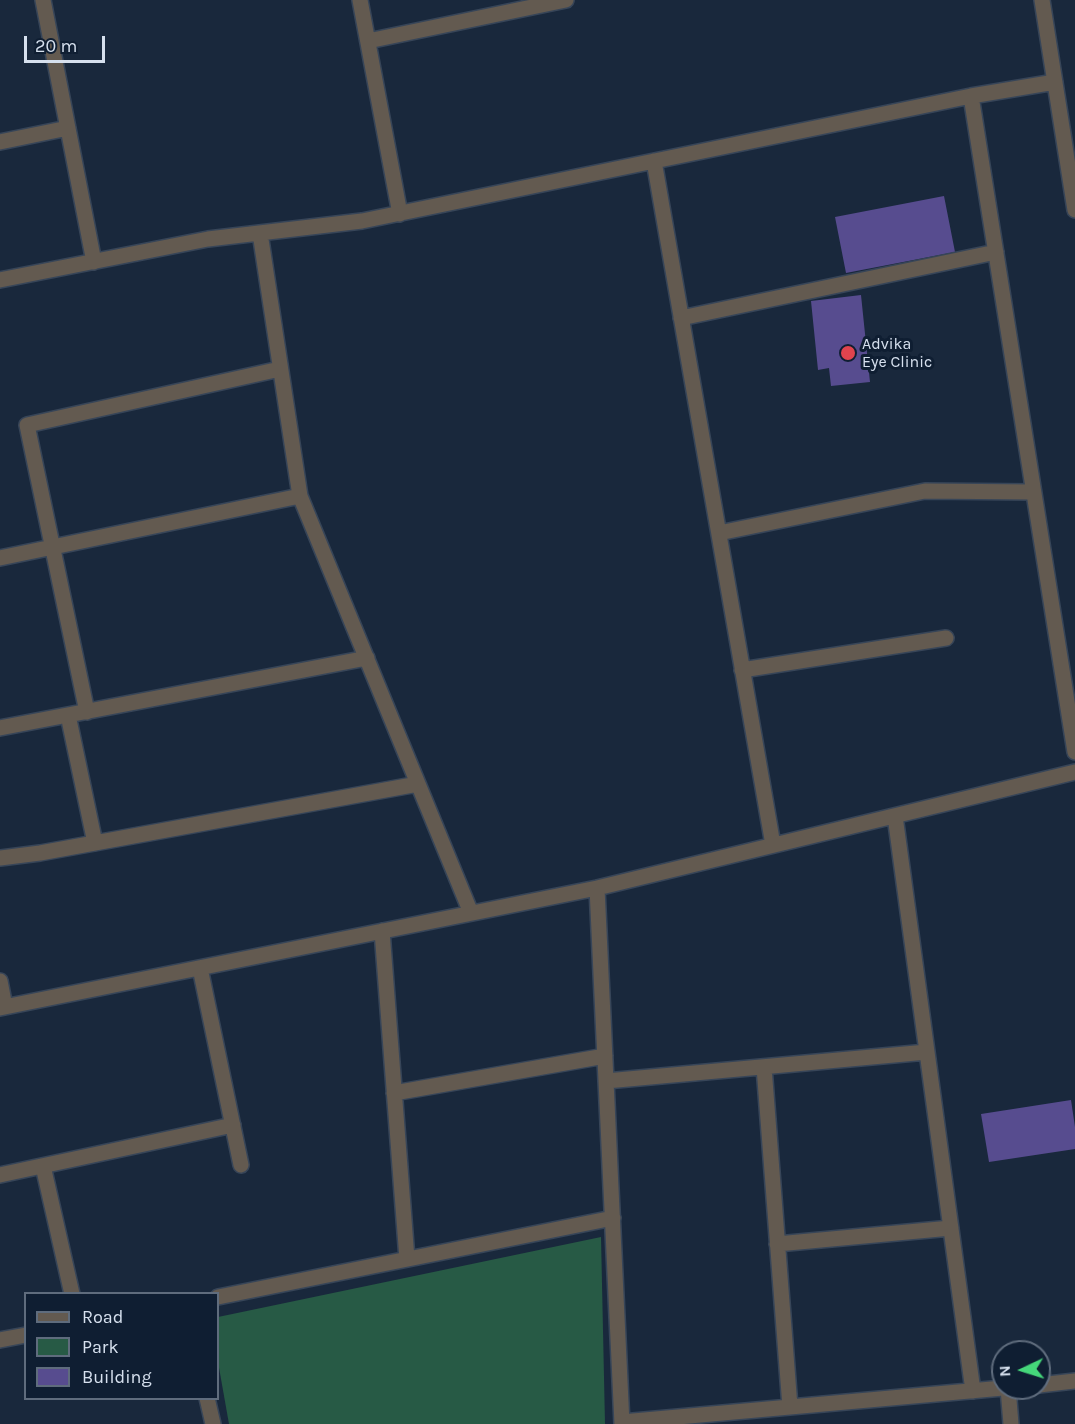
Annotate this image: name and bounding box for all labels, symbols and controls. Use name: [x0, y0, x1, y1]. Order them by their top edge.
scale bar: [27, 24, 108, 62]
text: 20 m: [35, 35, 77, 57]
place label: Advika Eye Clinic: [862, 334, 932, 372]
marker: Advika Eye Clinic: [839, 344, 857, 362]
legend: [24, 1292, 219, 1400]
text: Road: [82, 1306, 123, 1328]
text: Park: [82, 1336, 119, 1358]
north arrow: [991, 1340, 1051, 1400]
text: N: [995, 1365, 1014, 1378]
text: Building: [82, 1366, 152, 1388]

